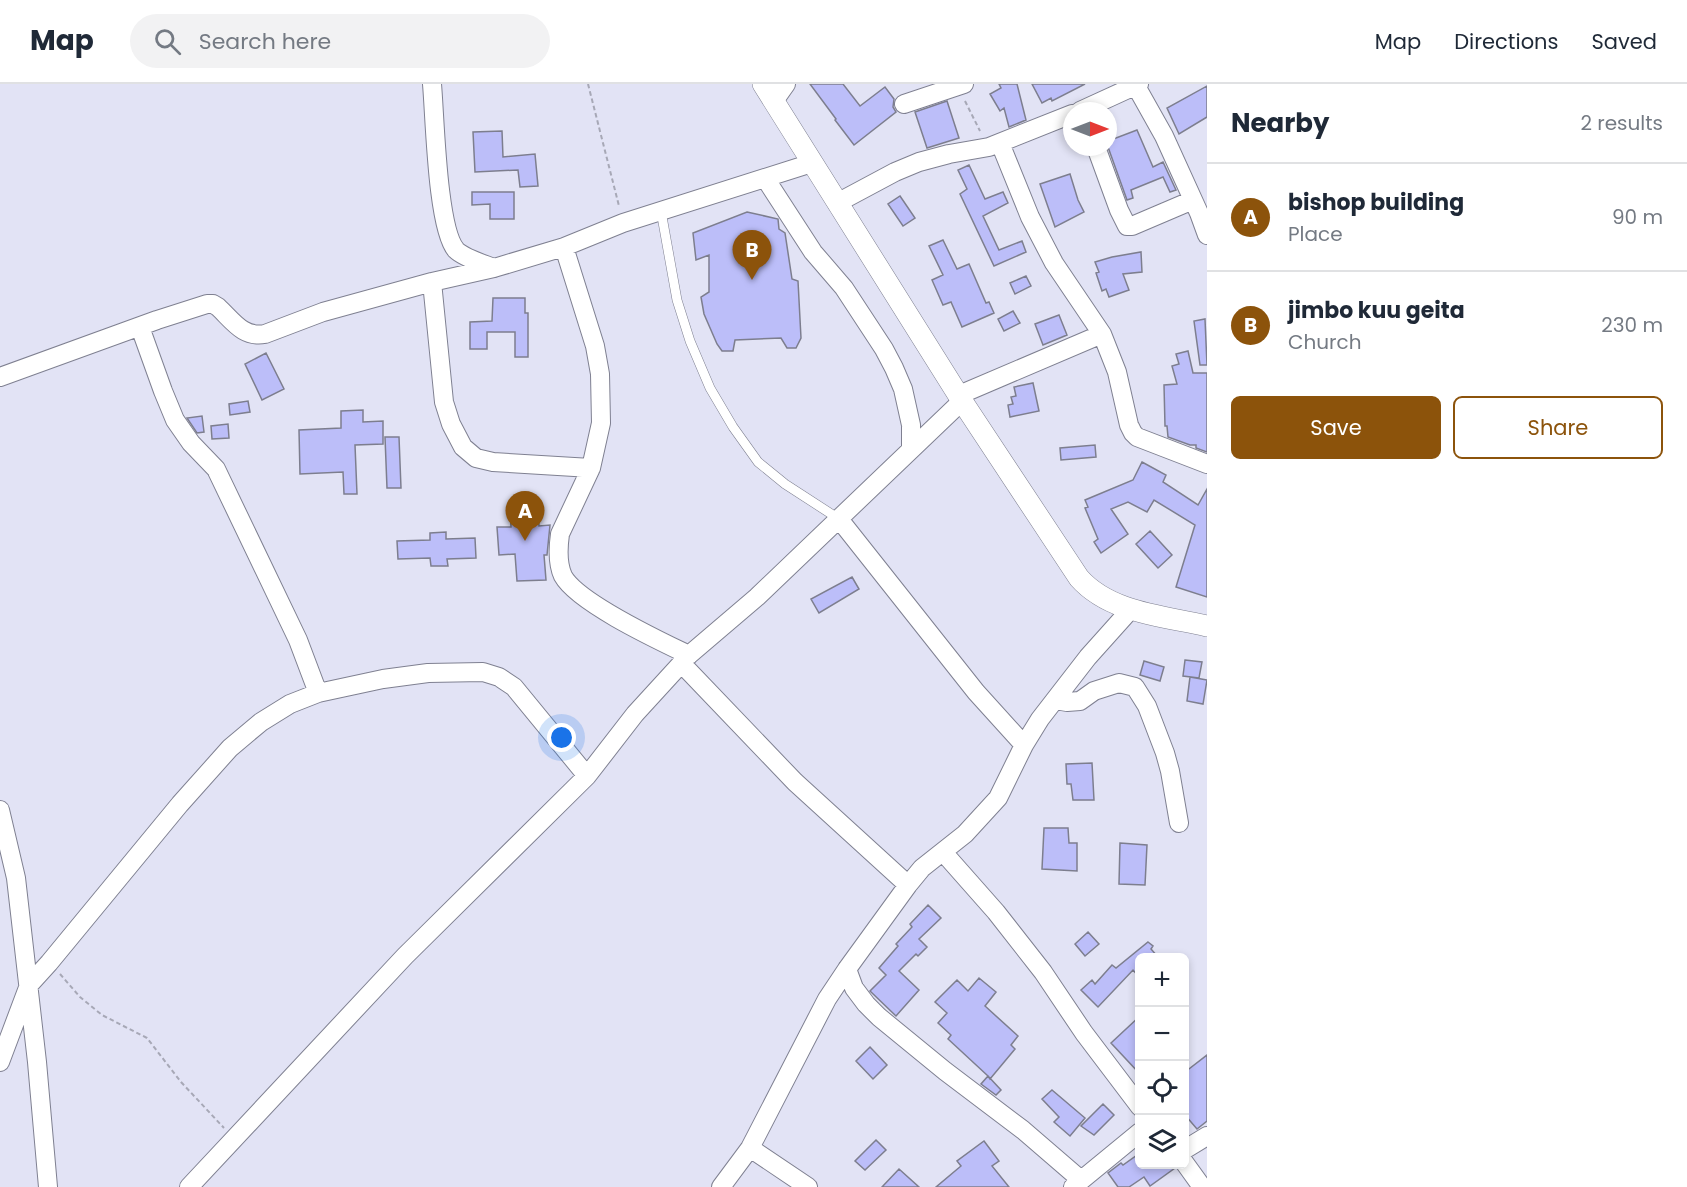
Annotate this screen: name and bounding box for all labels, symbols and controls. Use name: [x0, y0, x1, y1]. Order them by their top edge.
search box: [130, 14, 550, 68]
text: Map: [30, 21, 94, 60]
icon: search: [151, 25, 184, 58]
text: Search here: [199, 26, 331, 57]
text: Map: [1375, 27, 1421, 56]
text: Directions: [1454, 27, 1558, 56]
text: Saved: [1591, 27, 1657, 56]
north arrow: [1063, 102, 1117, 156]
text: Nearby: [1231, 105, 1329, 141]
text: 2 results: [1580, 109, 1663, 137]
text: bishop building: [1288, 187, 1464, 218]
text: A: [1243, 203, 1258, 231]
text: 90 m: [1612, 203, 1663, 231]
text: Place: [1288, 220, 1343, 248]
pin: B: [732, 230, 771, 280]
text: jimbo kuu geita: [1288, 295, 1465, 326]
text: B: [1244, 311, 1257, 339]
text: 230 m: [1601, 311, 1663, 339]
text: Church: [1288, 328, 1361, 356]
button: Save: [1231, 396, 1441, 459]
button: Share: [1453, 396, 1663, 459]
pin: A: [506, 492, 544, 541]
your location: [547, 723, 576, 752]
map controls: [1135, 953, 1189, 1169]
button: +: [1135, 953, 1189, 1007]
button: −: [1135, 1007, 1189, 1061]
button: locate: [1135, 1061, 1189, 1115]
button: layers: [1135, 1115, 1189, 1169]

